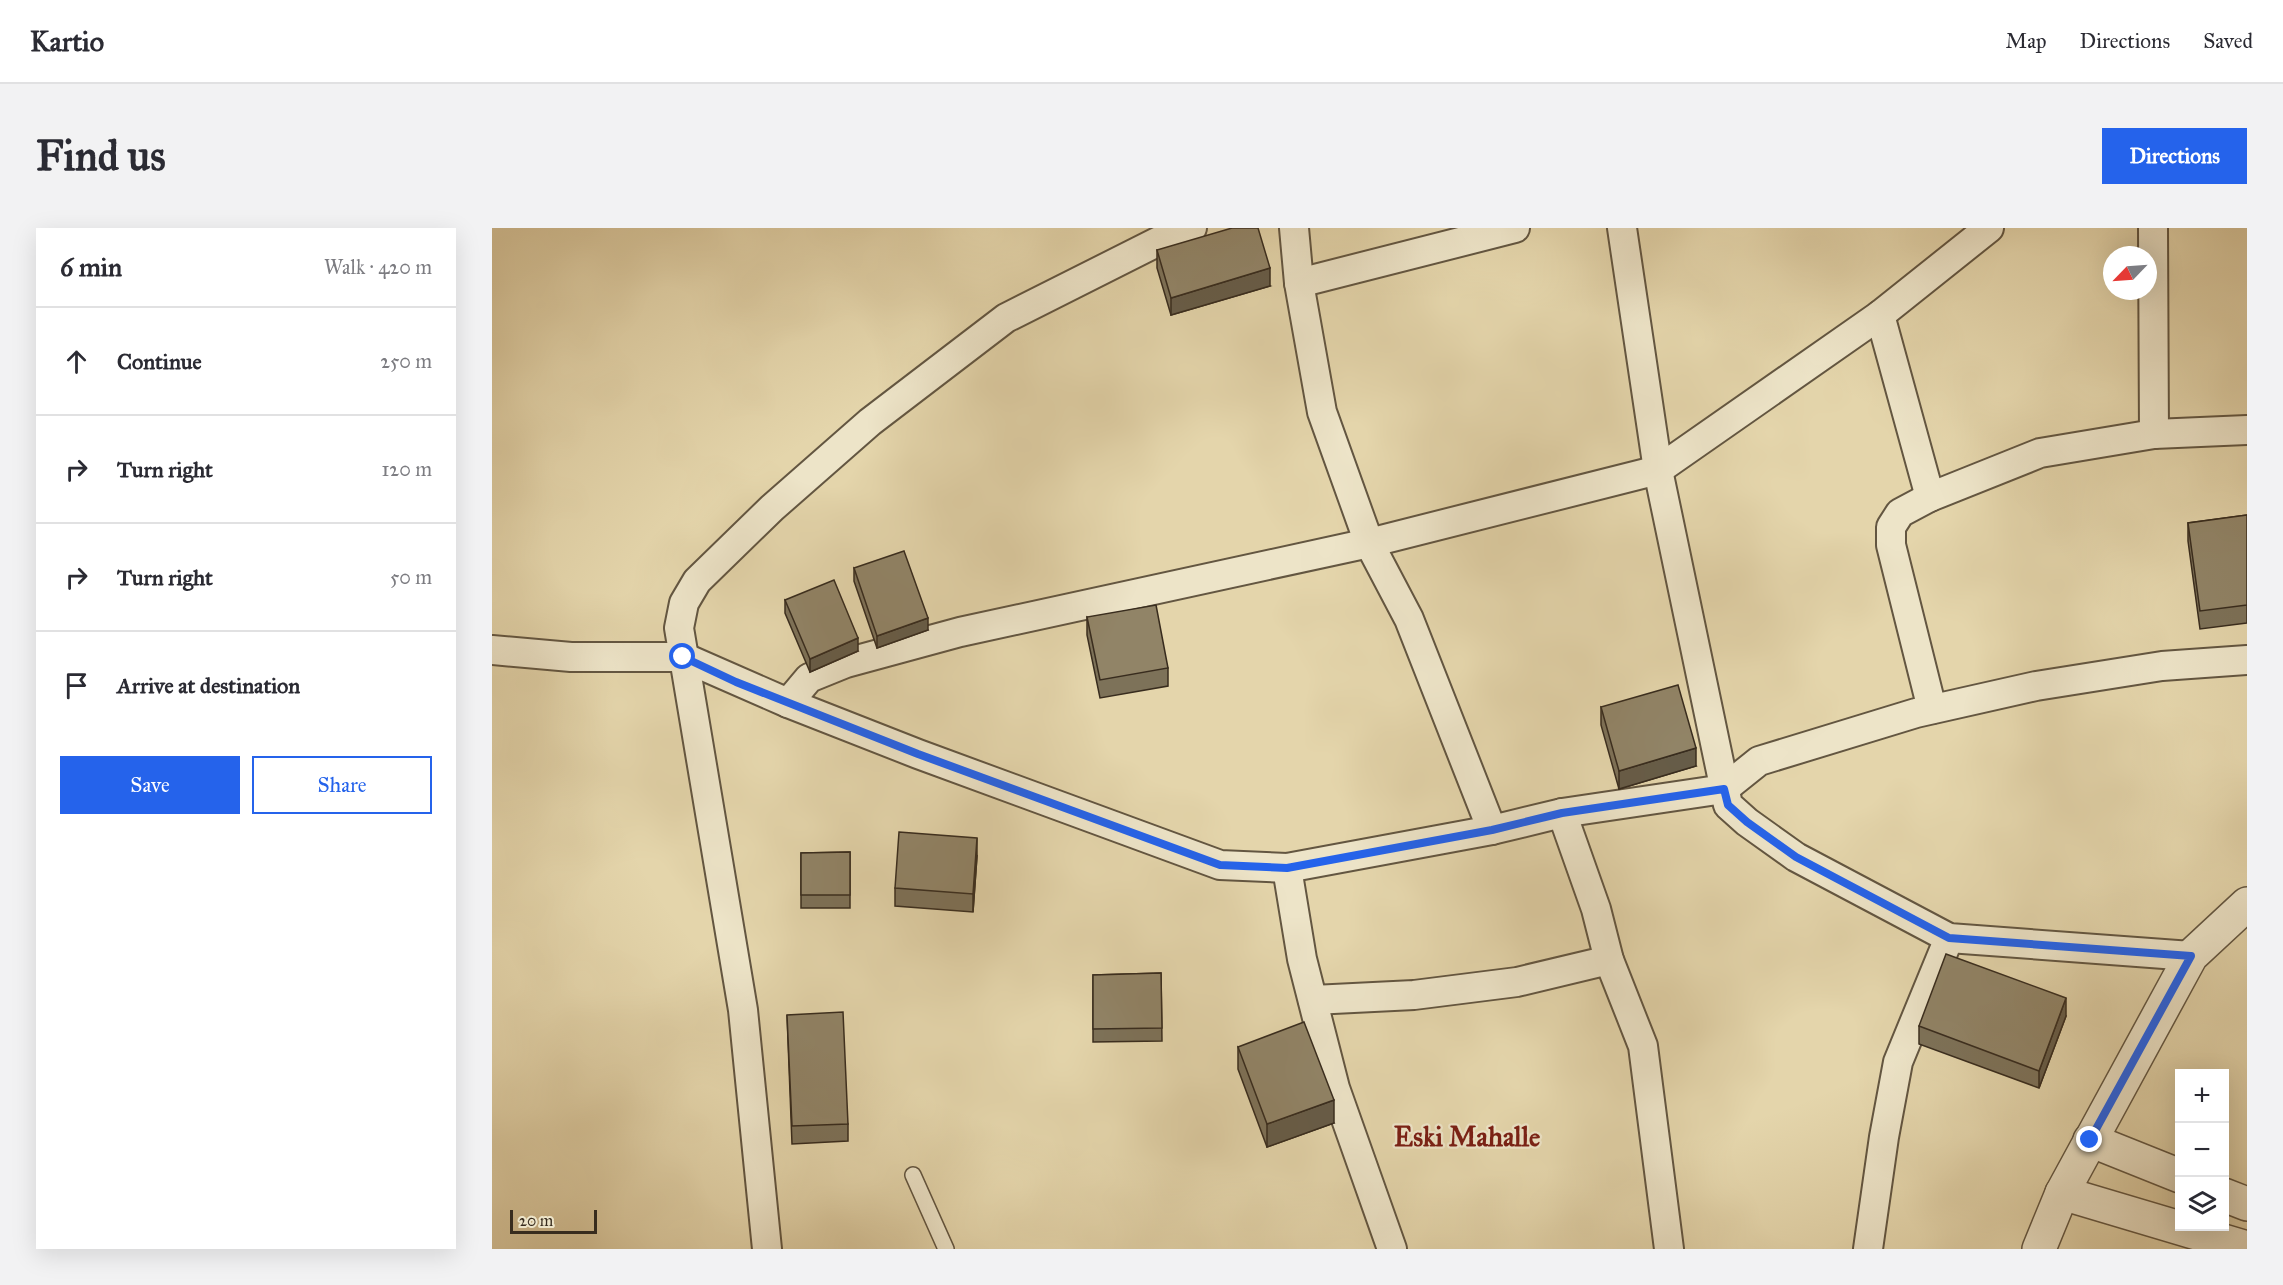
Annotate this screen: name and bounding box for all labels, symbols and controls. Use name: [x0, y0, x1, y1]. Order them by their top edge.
text: Kartio: [30, 24, 104, 59]
text: Map: [2006, 28, 2047, 54]
text: Directions: [2080, 28, 2170, 54]
text: Saved: [2203, 28, 2253, 54]
button: Directions: [2102, 128, 2247, 184]
text: Find us: [36, 130, 166, 182]
north arrow: [2103, 246, 2157, 300]
text: 6 min: [60, 251, 122, 283]
text: Walk · 420 m: [324, 255, 432, 279]
icon: ahead: [60, 345, 93, 378]
text: Continue: [117, 348, 202, 375]
text: 250 m: [380, 349, 432, 373]
icon: right: [60, 453, 93, 486]
text: Turn right: [117, 456, 213, 483]
text: 120 m: [381, 457, 432, 481]
icon: right: [60, 561, 93, 594]
text: Turn right: [117, 564, 213, 591]
text: 50 m: [390, 565, 432, 589]
route start: [669, 643, 695, 669]
icon: arrive: [60, 669, 93, 702]
text: Arrive at destination: [117, 672, 300, 699]
button: Save: [60, 756, 240, 814]
button: Share: [252, 756, 432, 814]
map controls: [2175, 1069, 2229, 1231]
button: +: [2175, 1069, 2229, 1123]
district label: Eski Mahalle: [1394, 1120, 1540, 1153]
button: −: [2175, 1123, 2229, 1177]
route end: [2076, 1126, 2102, 1152]
button: layers: [2175, 1177, 2229, 1231]
scale bar: [510, 1207, 597, 1234]
text: 20 m: [519, 1211, 553, 1230]

